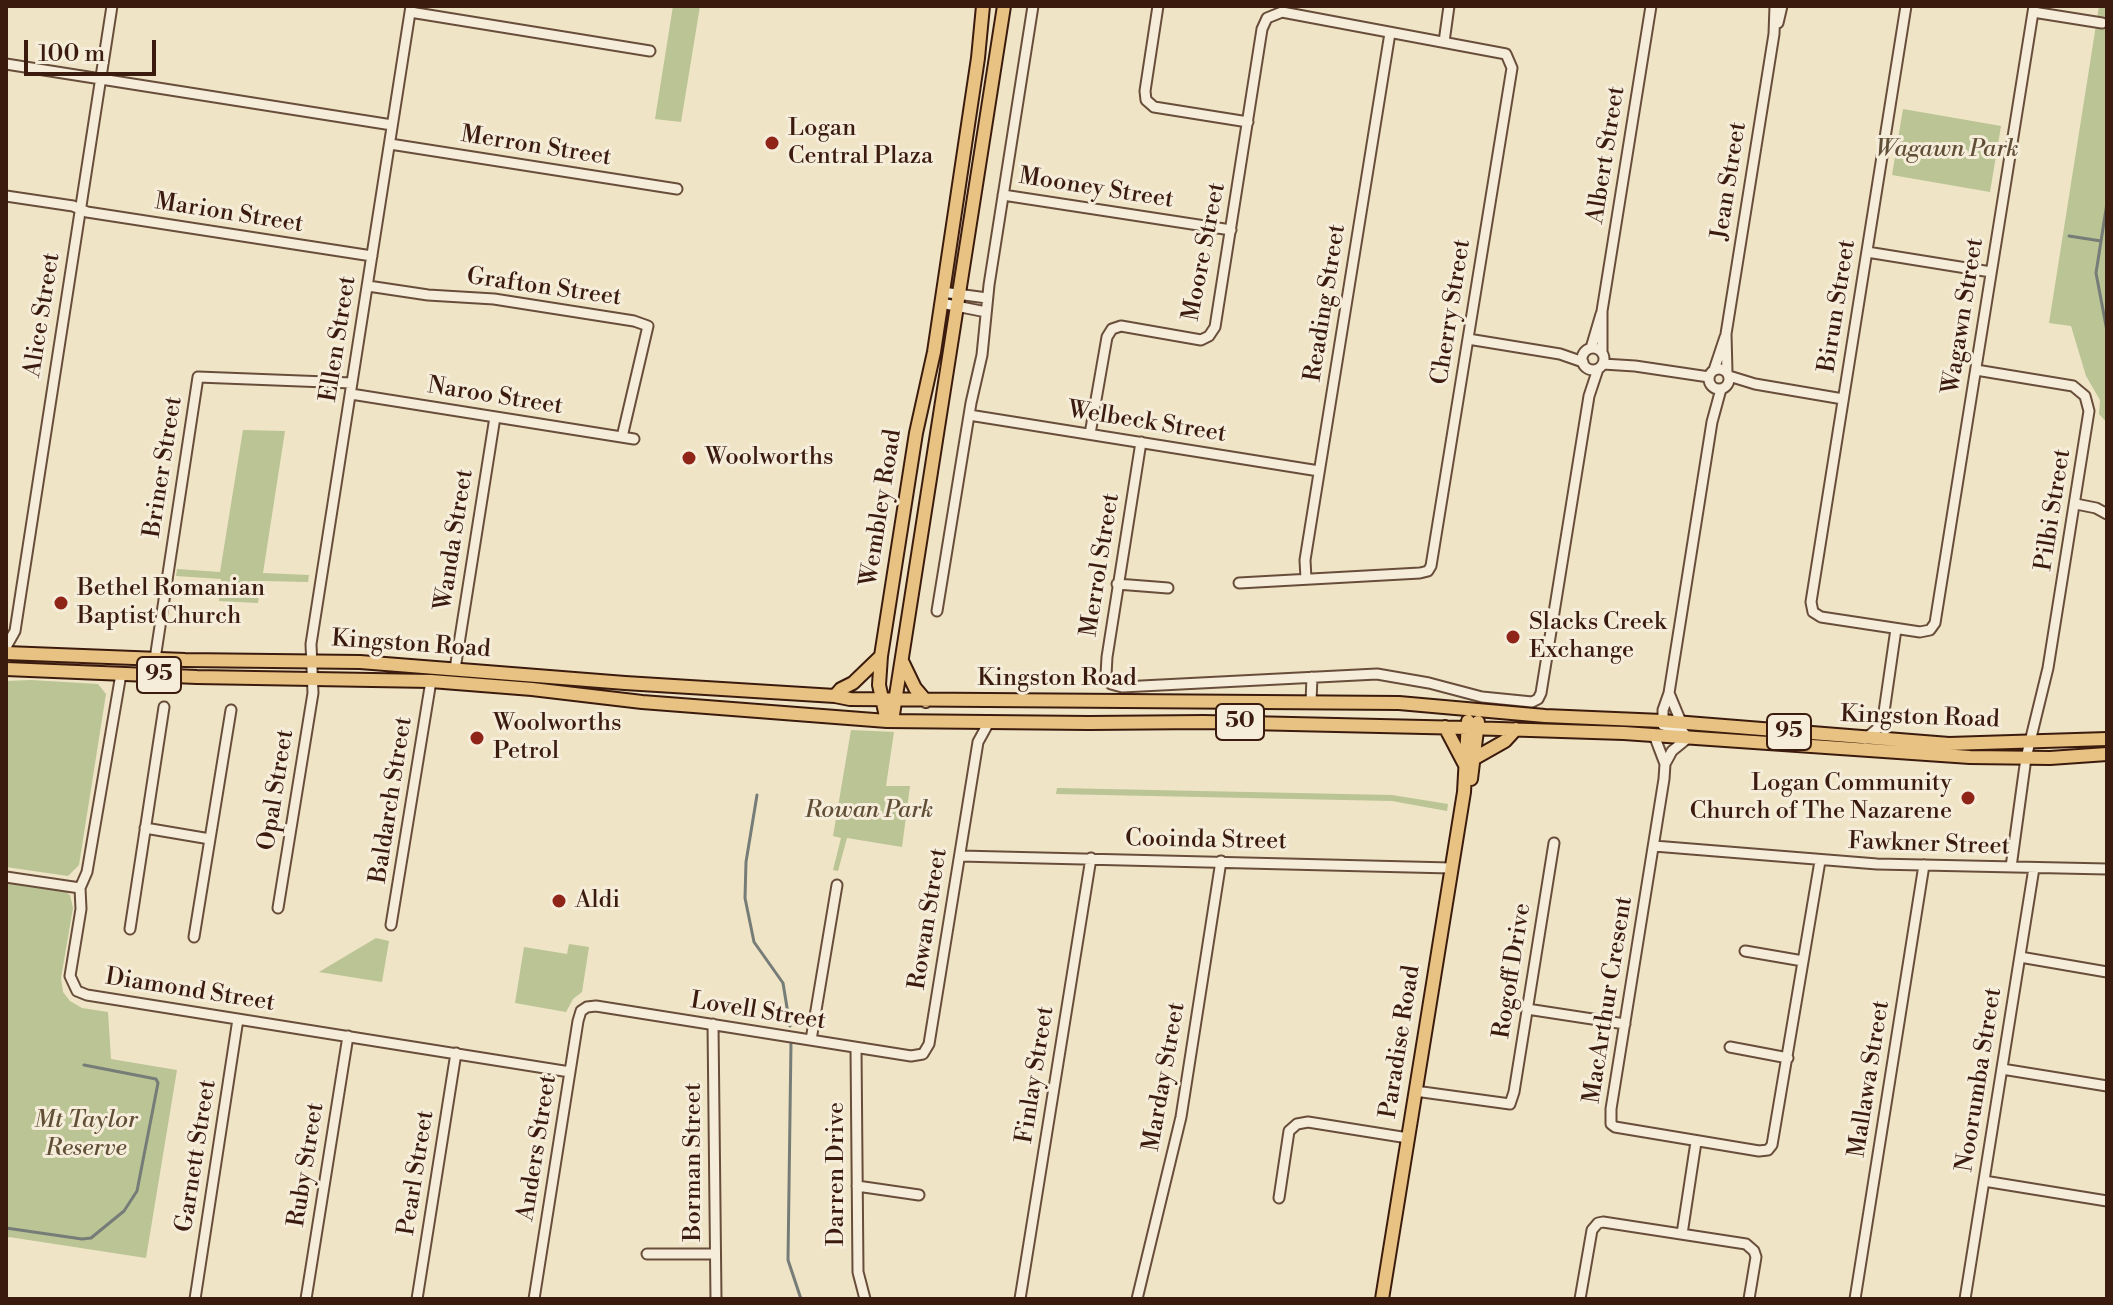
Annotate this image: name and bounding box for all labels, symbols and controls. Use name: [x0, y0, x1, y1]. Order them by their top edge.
scale bar: [28, 24, 160, 74]
text: 100 m: [38, 39, 105, 69]
street label: Albert Street: [1582, 84, 1632, 226]
place label: Logan Central Plaza: [788, 115, 933, 171]
street label: Jean Street: [1706, 120, 1754, 242]
street label: Merron Street: [459, 121, 613, 173]
marker: Logan Central Plaza: [763, 134, 781, 152]
park label: Wagawn Park: [1876, 136, 2018, 164]
street label: Mooney Street: [1017, 163, 1175, 215]
street label: Moore Street: [1177, 180, 1233, 324]
street label: Marion Street: [153, 188, 305, 240]
street label: Reading Street: [1299, 222, 1353, 384]
street label: Wagawn Street: [1937, 236, 1991, 396]
street label: Cherry Street: [1426, 237, 1478, 387]
street label: Birun Street: [1813, 238, 1863, 374]
street label: Alice Street: [19, 251, 67, 379]
street label: Grafton Street: [465, 263, 623, 313]
street label: Ellen Street: [315, 274, 363, 404]
street label: Naroo Street: [425, 372, 565, 422]
street label: Briner Street: [139, 394, 189, 540]
street label: Welbeck Street: [1066, 396, 1228, 450]
street label: Wembley Road: [855, 427, 909, 589]
place label: Woolworths: [705, 444, 834, 472]
street label: Pilbi Street: [2030, 447, 2078, 573]
marker: Woolworths: [680, 449, 698, 467]
street label: Wanda Street: [430, 467, 480, 613]
street label: Merrol Street: [1075, 491, 1127, 639]
place label: Bethel Romanian Baptist Church: [77, 575, 265, 631]
marker: Bethel Romanian Baptist Church: [52, 594, 70, 612]
place label: Slacks Creek Exchange: [1529, 609, 1667, 665]
street label: Kingston Road: [330, 625, 492, 665]
marker: Slacks Creek Exchange: [1504, 628, 1522, 646]
road number: 95: [137, 657, 181, 693]
street label: Kingston Road: [977, 665, 1137, 693]
street label: Kingston Road: [1840, 701, 2000, 735]
road number: 50: [1216, 704, 1264, 740]
place label: Woolworths Petrol: [493, 710, 622, 766]
road number: 95: [1767, 714, 1811, 750]
street label: Baldarch Street: [365, 715, 419, 885]
street label: Opal Street: [253, 727, 301, 853]
marker: Woolworths Petrol: [468, 729, 486, 747]
place label: Logan Community Church of The Nazarene: [1690, 770, 1952, 826]
marker: Logan Community Church of The Nazarene: [1959, 789, 1977, 807]
park label: Rowan Park: [805, 797, 933, 825]
street label: Cooinda Street: [1125, 825, 1287, 857]
street label: Fawkner Street: [1847, 828, 2011, 862]
street label: Rowan Street: [904, 846, 954, 992]
place label: Aldi: [575, 887, 620, 915]
marker: Aldi: [550, 892, 568, 910]
street label: MacArthur Cresent: [1578, 894, 1640, 1106]
street label: Rogoff Drive: [1488, 901, 1538, 1041]
street label: Diamond Street: [103, 963, 277, 1019]
street label: Paradise Road: [1375, 963, 1427, 1121]
street label: Noorumba Street: [1951, 986, 2009, 1174]
street label: Lovell Street: [688, 987, 828, 1037]
street label: Mallawa Street: [1843, 998, 1897, 1160]
street label: Marday Street: [1138, 1000, 1192, 1154]
street label: Finlay Street: [1011, 1004, 1061, 1146]
street label: Anders Street: [512, 1073, 564, 1223]
street label: Garnett Street: [171, 1078, 223, 1234]
street label: Borman Street: [680, 1083, 708, 1241]
street label: Ruby Street: [283, 1101, 331, 1229]
street label: Darren Drive: [823, 1102, 851, 1246]
park label: Mt Taylor Reserve: [34, 1107, 138, 1163]
street label: Pearl Street: [393, 1108, 441, 1238]

